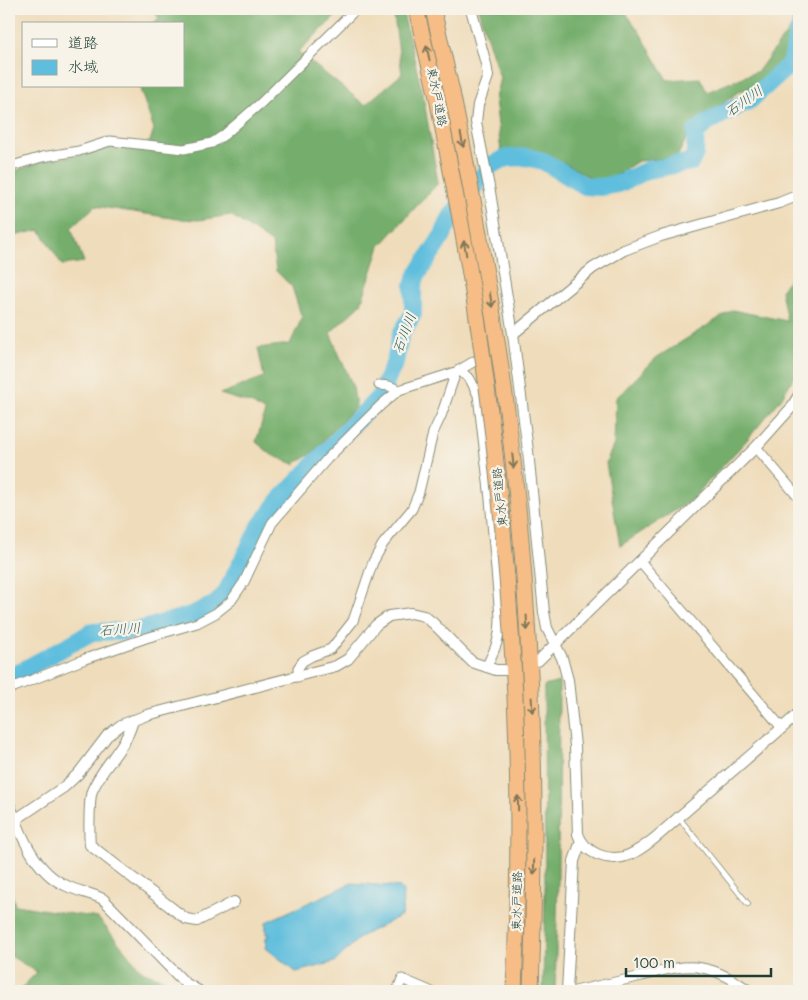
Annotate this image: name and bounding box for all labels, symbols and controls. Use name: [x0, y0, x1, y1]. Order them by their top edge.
legend: [22, 22, 185, 88]
text: 道路: [68, 32, 98, 52]
one-way arrow: [422, 45, 432, 61]
text: 水域: [68, 56, 98, 76]
street label: 東水戸道路: [424, 66, 452, 128]
water label: 石川川: [721, 81, 766, 120]
one-way arrow: [458, 132, 467, 148]
one-way arrow: [460, 240, 470, 256]
one-way arrow: [486, 292, 496, 308]
water label: 石川川: [387, 310, 420, 356]
one-way arrow: [508, 453, 518, 469]
street label: 東水戸道路: [488, 466, 510, 528]
one-way arrow: [523, 615, 532, 631]
water label: 石川川: [98, 618, 142, 639]
one-way arrow: [528, 697, 537, 713]
one-way arrow: [513, 795, 523, 811]
one-way arrow: [529, 859, 539, 875]
street label: 東水戸道路: [507, 871, 525, 931]
scale bar: [626, 945, 770, 977]
text: 100 m: [633, 952, 675, 972]

